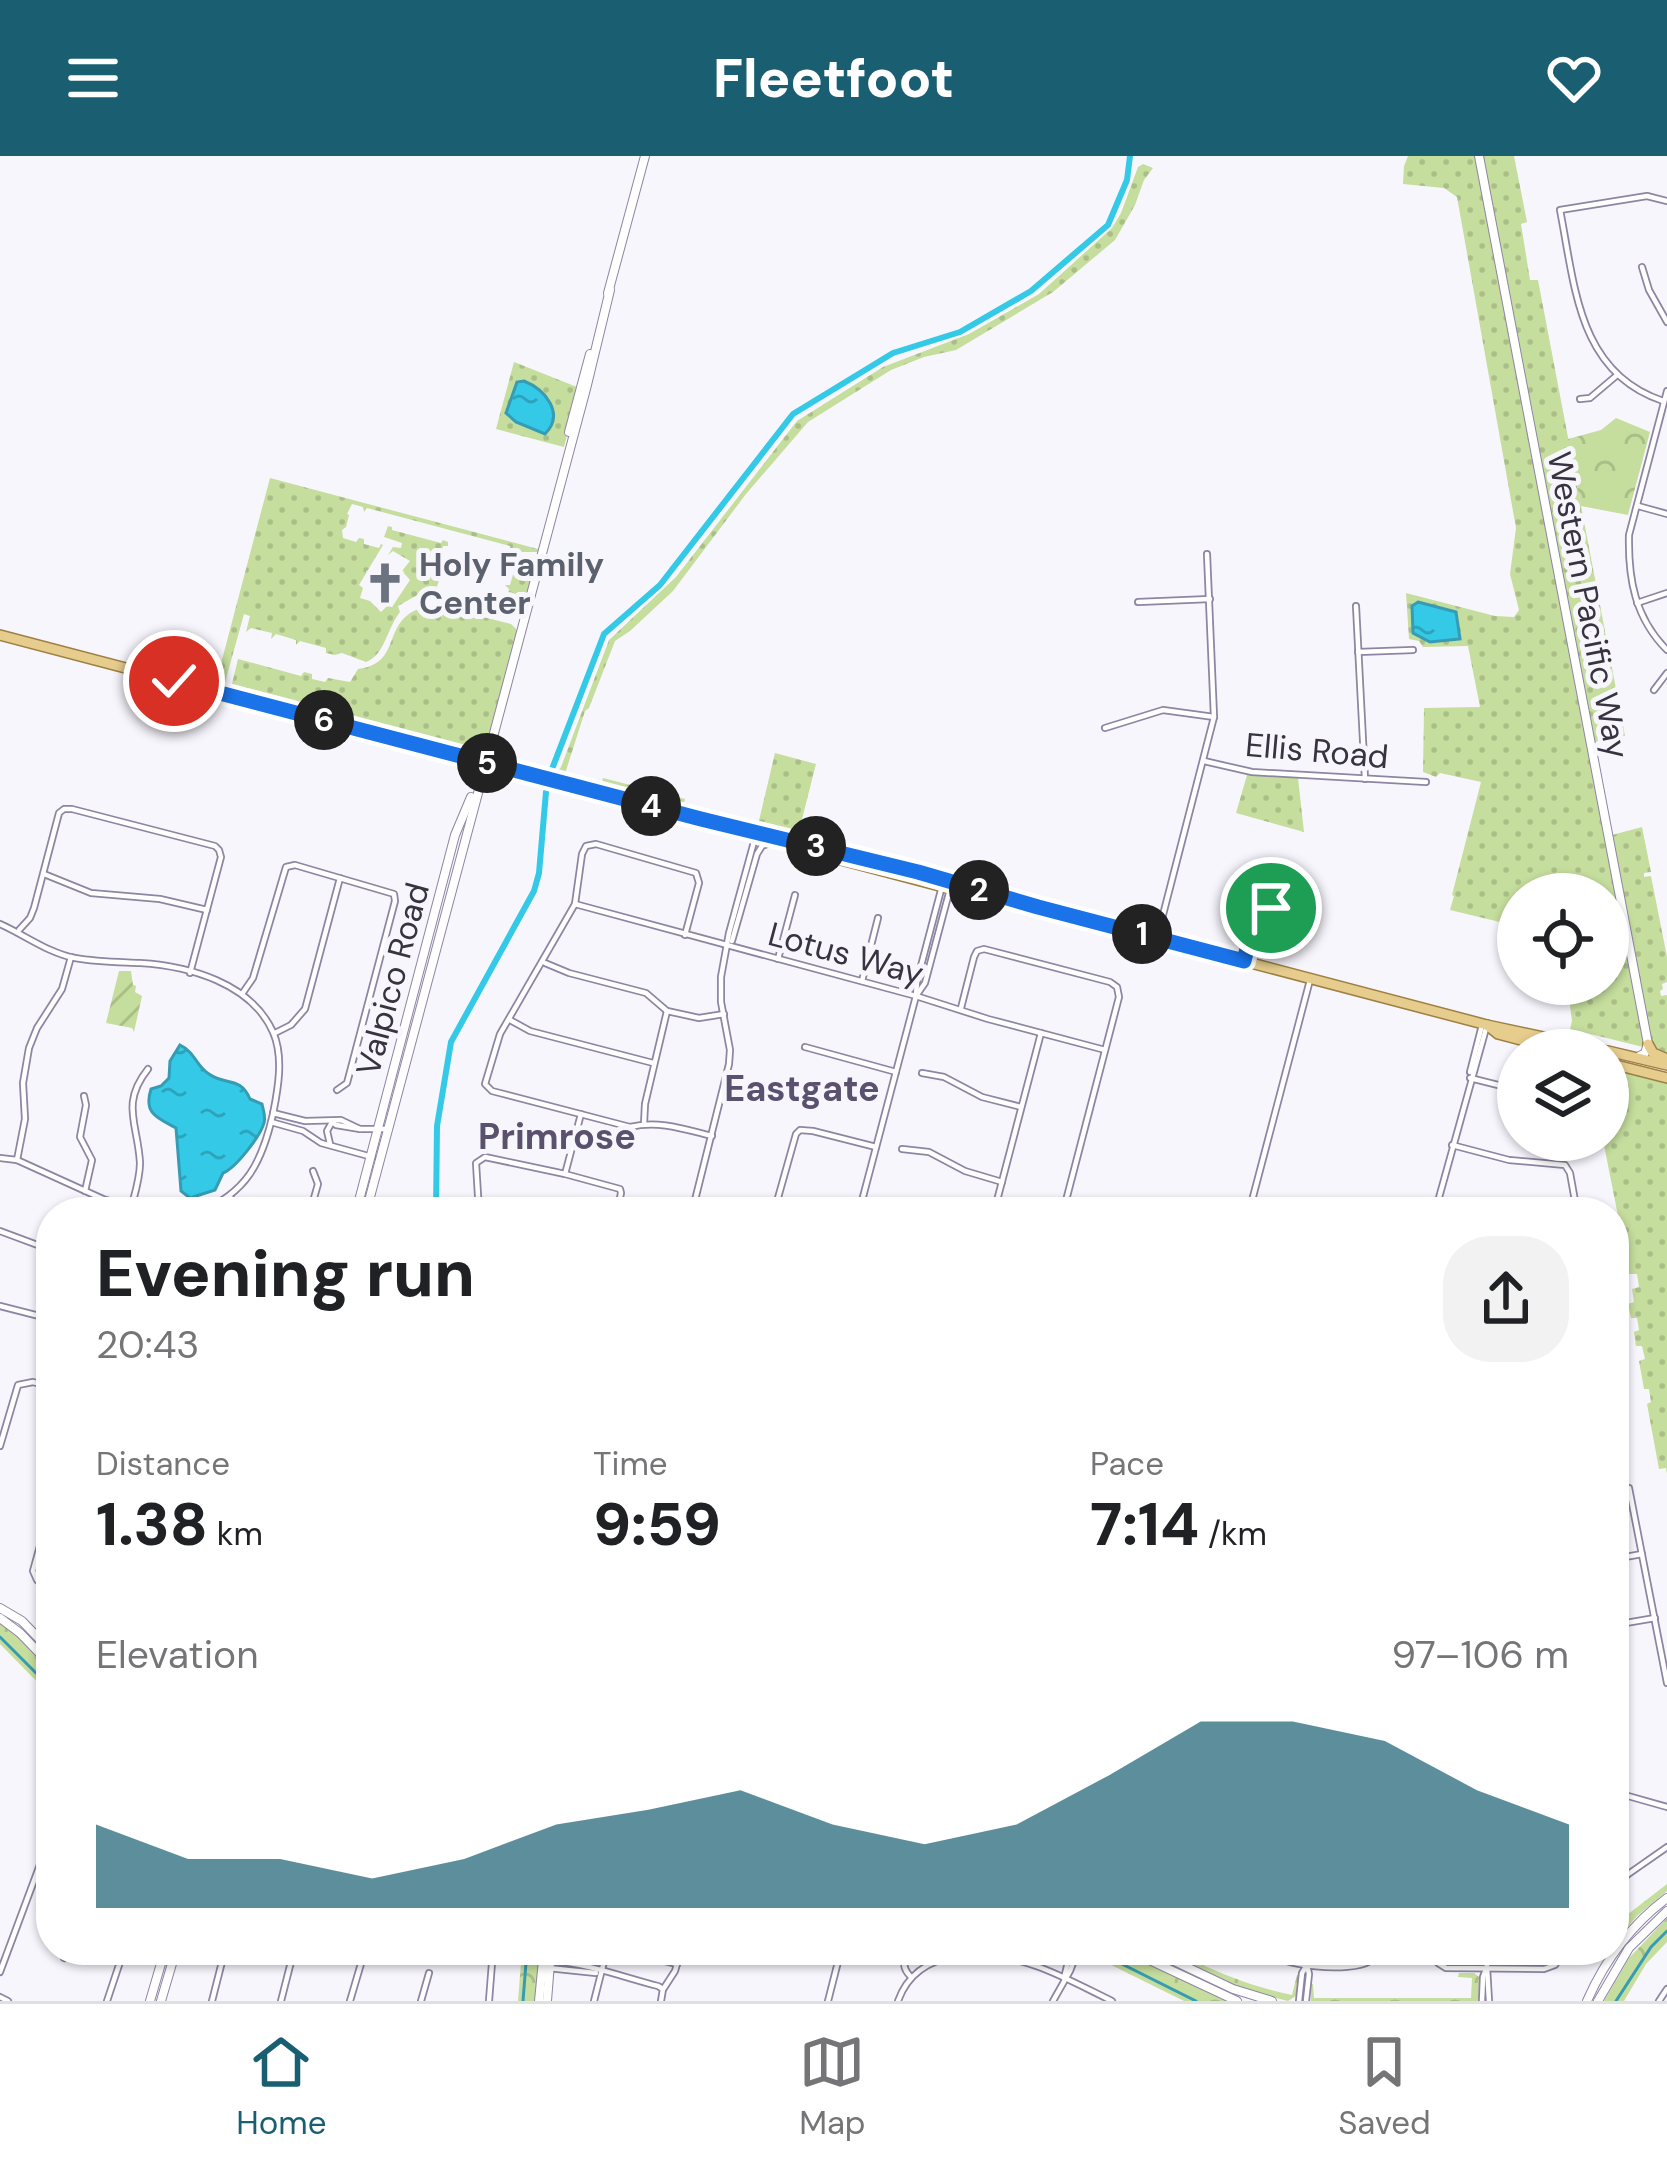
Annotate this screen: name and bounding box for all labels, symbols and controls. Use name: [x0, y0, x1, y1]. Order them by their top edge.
text: Fleetfoot: [713, 43, 954, 114]
icon: menu: [60, 45, 126, 111]
icon: heart: [1541, 45, 1607, 111]
street label: Western Pacific Way: [1538, 448, 1639, 762]
place label: Holy Family Center: [419, 543, 604, 624]
church icon: Holy Family Center: [362, 560, 408, 606]
pin: [123, 630, 225, 732]
icon: check: [141, 648, 207, 714]
pin: 6: [294, 690, 354, 750]
text: 6: [314, 698, 334, 741]
street label: Ellis Road: [1244, 723, 1390, 778]
pin: 5: [457, 733, 517, 793]
text: 5: [477, 741, 497, 784]
pin: 4: [621, 776, 681, 836]
text: 4: [640, 784, 662, 827]
pin: 3: [786, 816, 846, 876]
text: 3: [806, 824, 826, 867]
pin: [1220, 857, 1322, 959]
pin: 2: [949, 860, 1009, 920]
text: 2: [969, 868, 989, 911]
map controls: [1497, 873, 1629, 1161]
button: locate: [1497, 873, 1629, 1005]
icon: arrive: [1238, 875, 1304, 941]
street label: Valpico Road: [346, 878, 439, 1080]
pin: 1: [1112, 904, 1172, 964]
street label: Lotus Way: [764, 912, 928, 995]
text: 1: [1136, 912, 1148, 955]
button: layers: [1497, 1029, 1629, 1161]
district label: Eastgate: [724, 1065, 880, 1112]
district label: Primrose: [478, 1113, 636, 1160]
text: Evening run: [96, 1231, 475, 1316]
button: share: [1443, 1236, 1569, 1362]
text: 20:43: [96, 1319, 199, 1370]
text: Distance: [96, 1442, 230, 1485]
text: Time: [593, 1442, 668, 1485]
text: Pace: [1090, 1442, 1164, 1485]
text: 1.38: [96, 1485, 208, 1564]
text: 9:59: [593, 1485, 721, 1564]
text: 7:14: [1090, 1485, 1199, 1564]
text: km: [208, 1512, 263, 1555]
text: /km: [1199, 1512, 1267, 1555]
text: Elevation: [96, 1629, 259, 1680]
text: 97–106 m: [1391, 1629, 1569, 1680]
tab: Home: [236, 2029, 327, 2144]
tab: Map: [799, 2029, 866, 2144]
tab: Saved: [1338, 2029, 1431, 2144]

